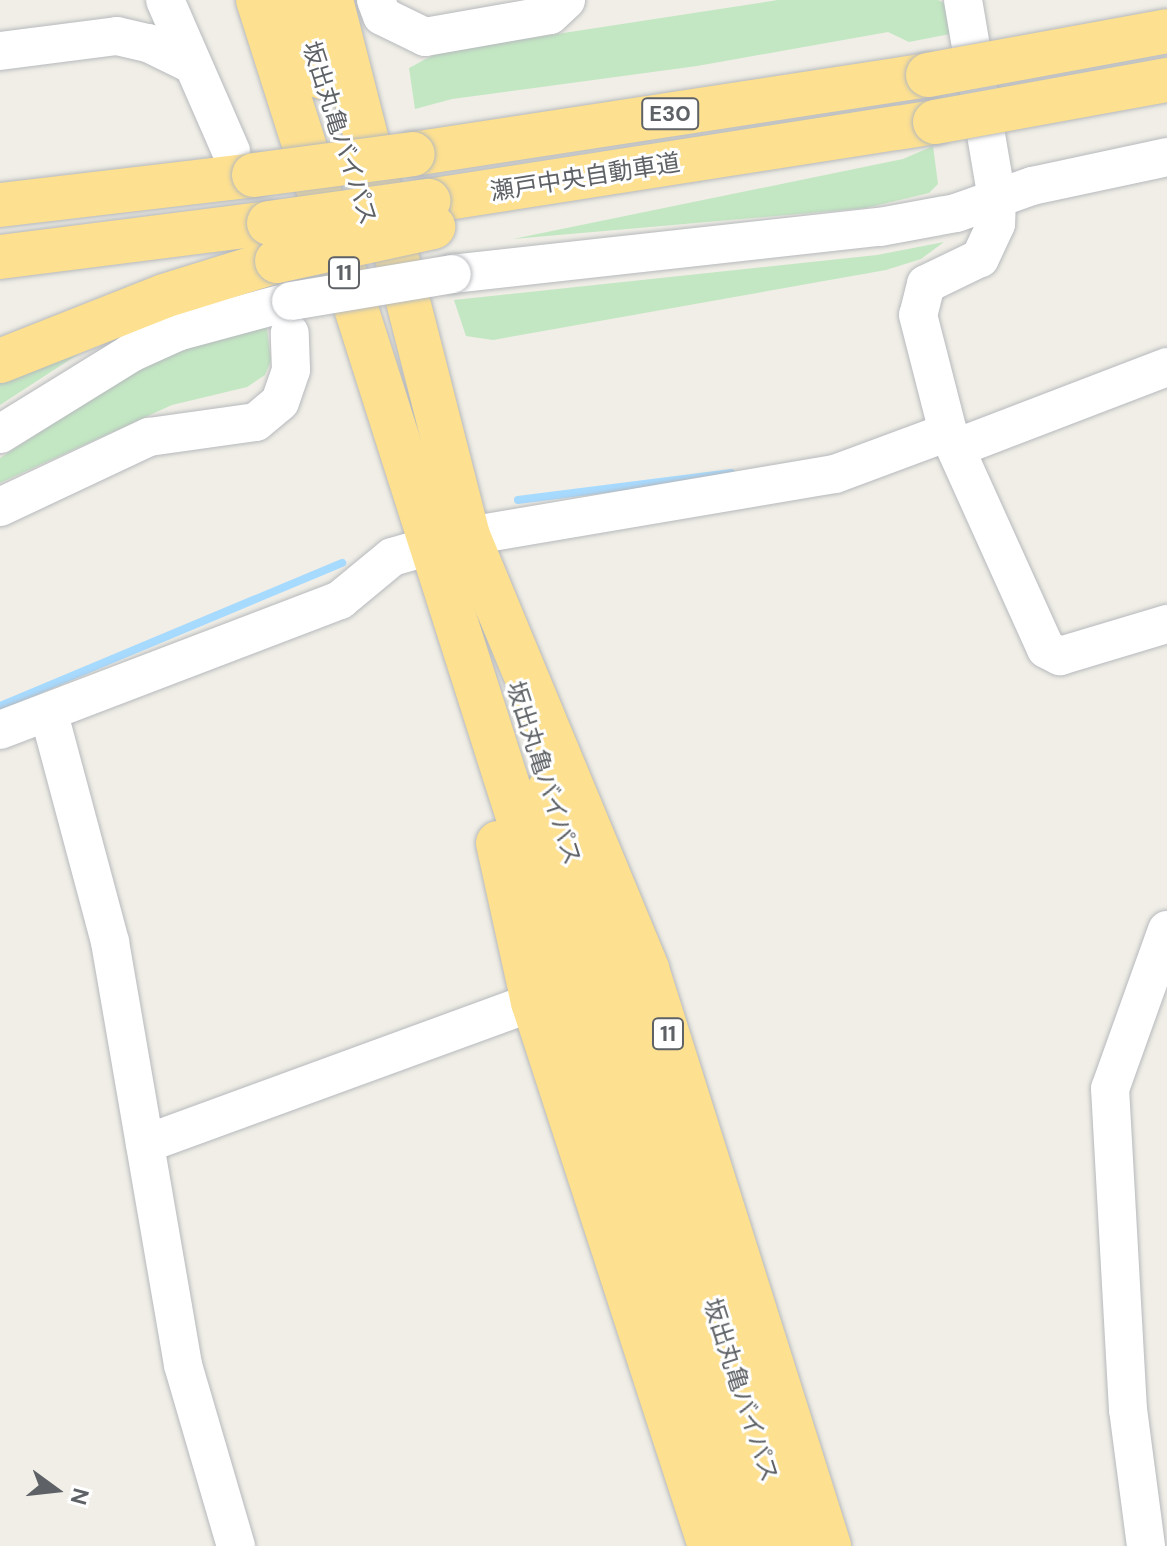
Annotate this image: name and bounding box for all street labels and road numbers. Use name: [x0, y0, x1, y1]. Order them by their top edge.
street label: 坂出丸亀バイパス: [297, 37, 383, 229]
road number: E30: [640, 96, 700, 132]
street label: 瀬戸中央自動車道: [488, 148, 682, 206]
road number: 11: [326, 255, 362, 291]
street label: 坂出丸亀バイパス: [501, 677, 587, 869]
road number: 11: [650, 1016, 686, 1052]
street label: 坂出丸亀バイパス: [698, 1294, 784, 1486]

